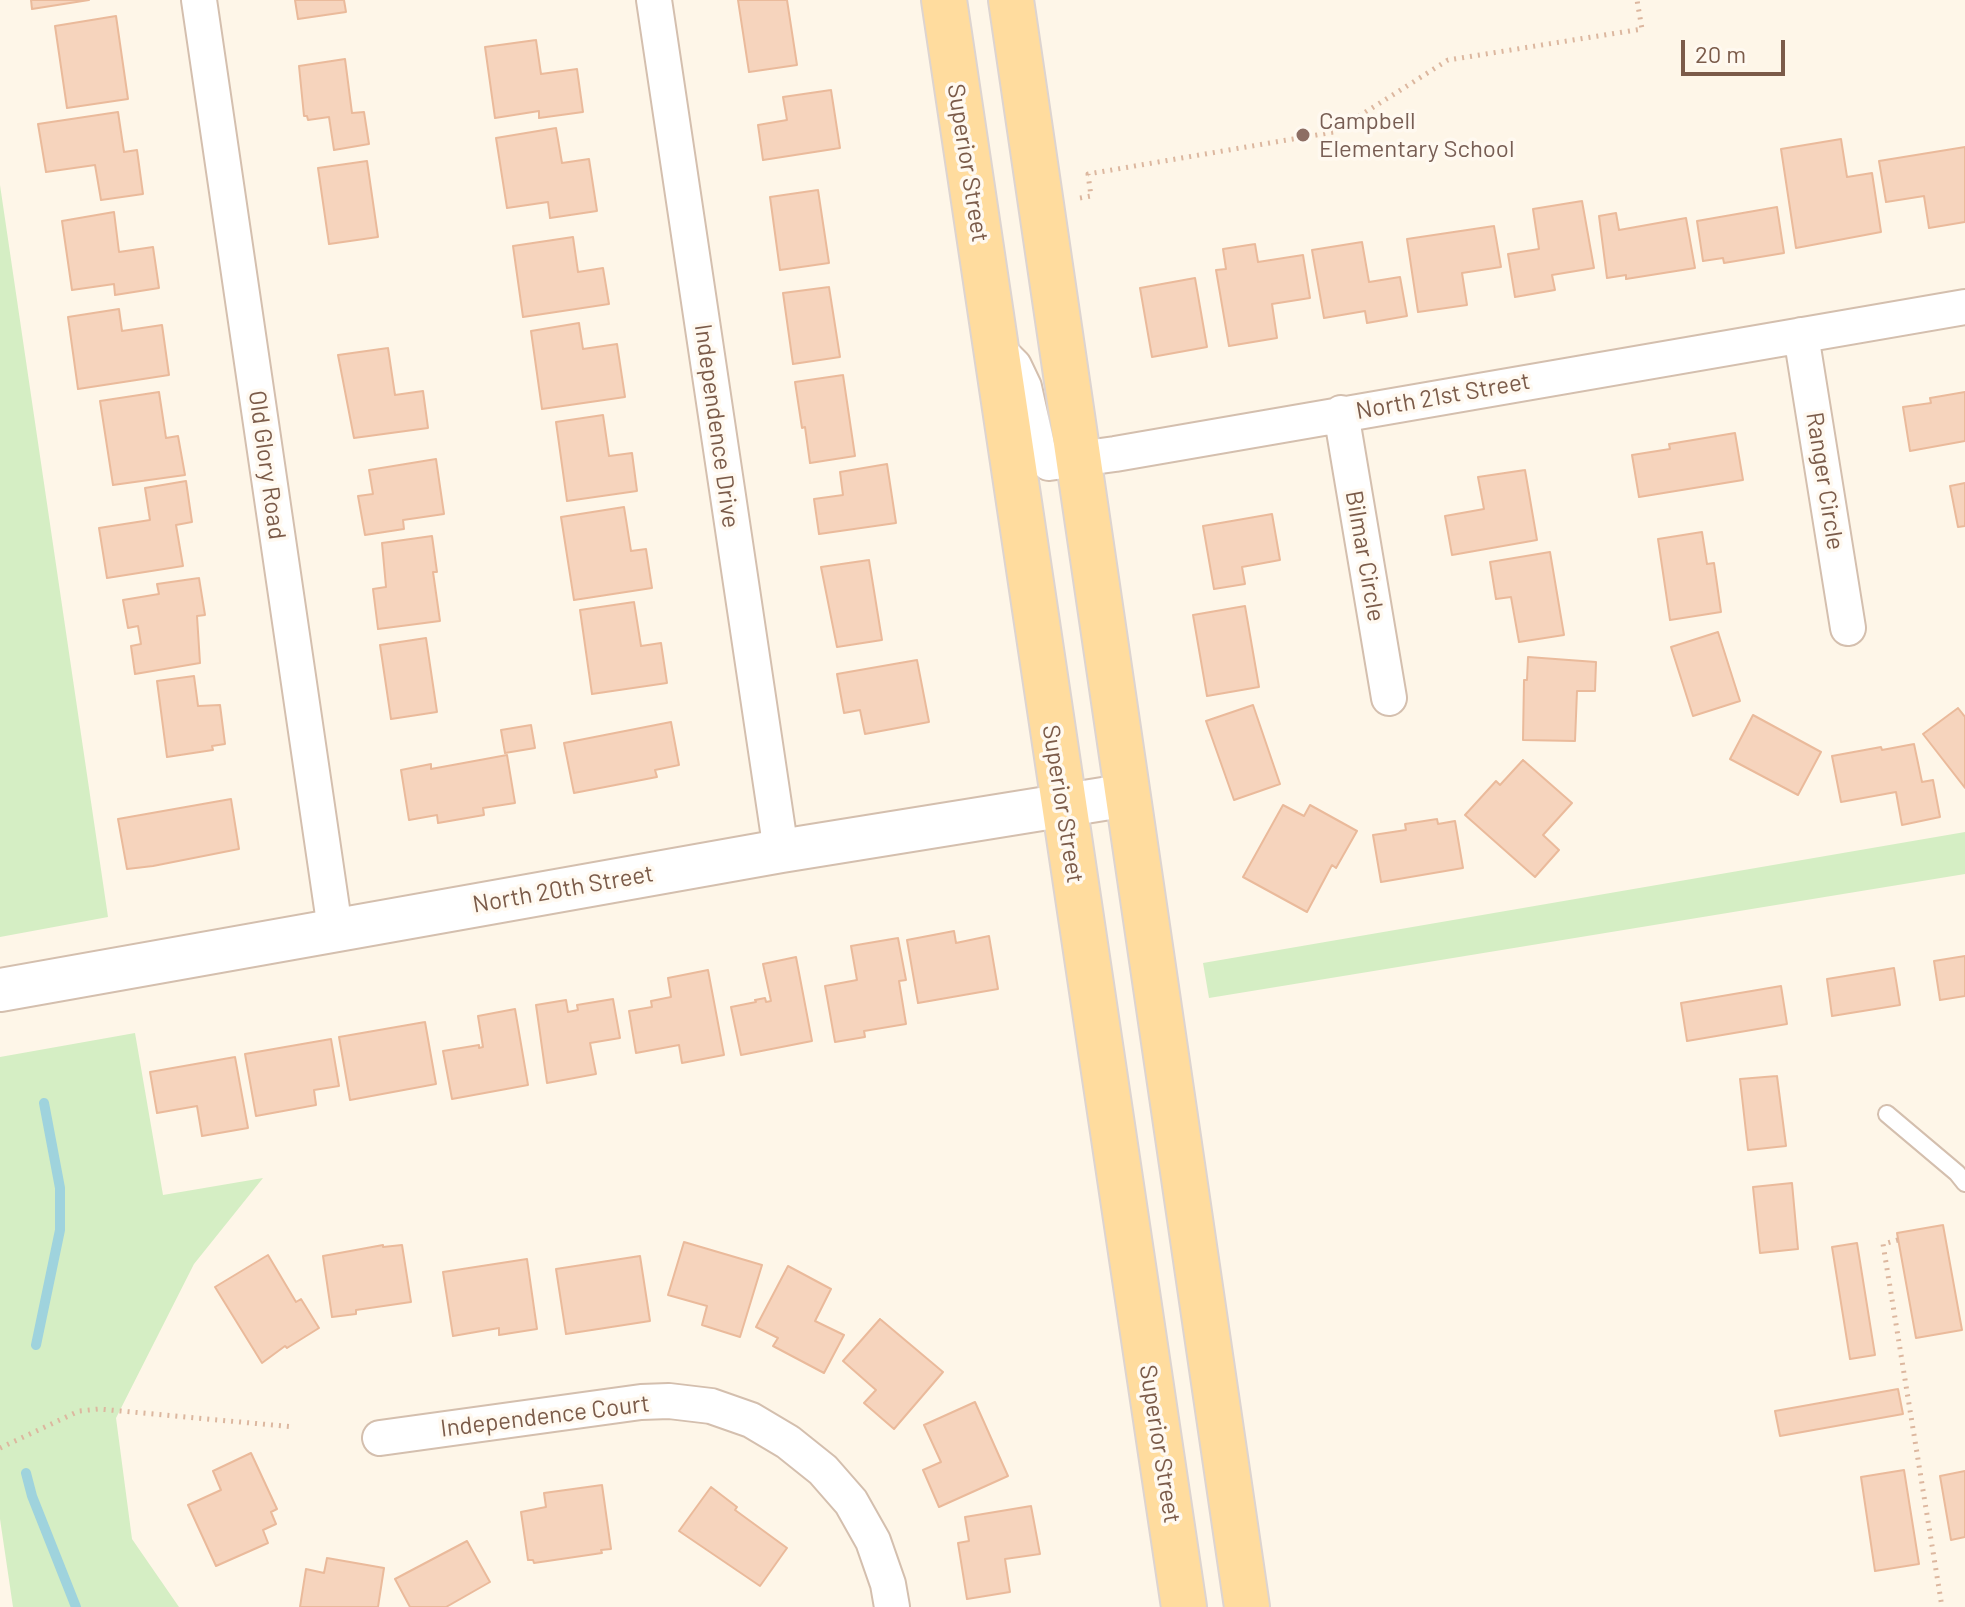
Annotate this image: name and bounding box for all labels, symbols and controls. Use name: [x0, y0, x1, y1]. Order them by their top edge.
scale bar: [1685, 24, 1789, 74]
text: 20 m: [1695, 39, 1746, 68]
street label: Superior Street: [941, 82, 995, 244]
place label: Campbell Elementary School: [1319, 107, 1514, 163]
marker: Campbell Elementary School: [1294, 126, 1312, 144]
street label: Independence Drive: [688, 322, 746, 530]
street label: North 21st Street: [1354, 367, 1532, 425]
street label: Old Glory Road: [242, 389, 292, 541]
street label: Ranger Circle: [1800, 410, 1850, 552]
street label: Bilmar Circle: [1339, 488, 1391, 624]
street label: Superior Street: [1036, 723, 1090, 885]
street label: North 20th Street: [470, 859, 656, 919]
street label: Superior Street: [1133, 1363, 1187, 1525]
street label: Independence Court: [439, 1389, 651, 1443]

